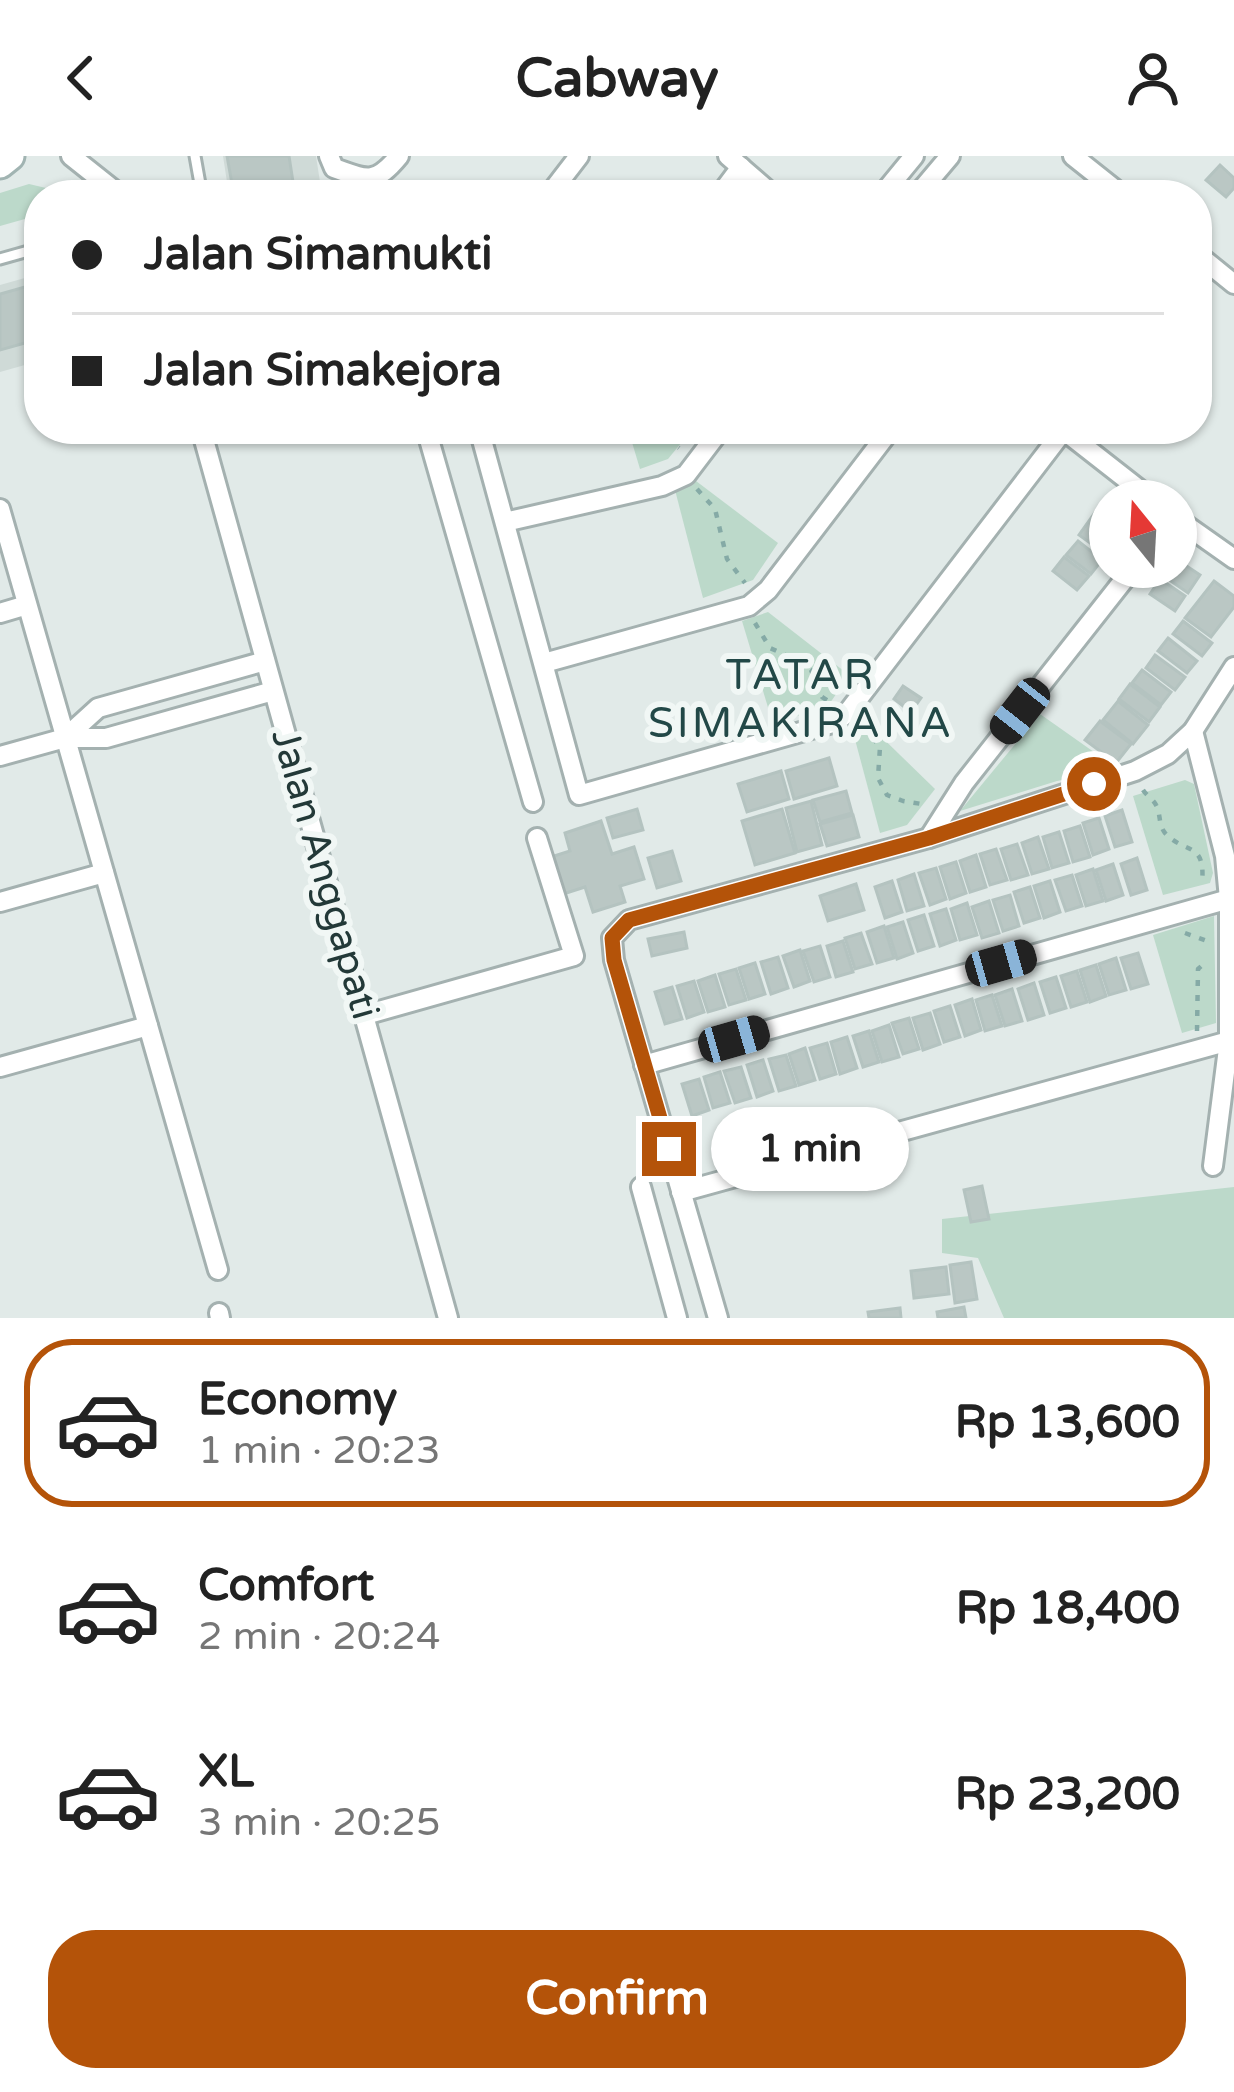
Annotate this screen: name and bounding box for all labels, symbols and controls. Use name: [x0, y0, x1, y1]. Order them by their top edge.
icon: back: [48, 45, 114, 111]
icon: person: [1120, 45, 1186, 111]
text: Cabway: [516, 46, 718, 111]
text: Jalan Simamukti: [144, 228, 492, 282]
text: Jalan Simakejora: [144, 344, 502, 398]
north arrow: [1089, 480, 1197, 588]
map controls: [1089, 480, 1197, 588]
district label: TATAR SIMAKIRANA: [648, 650, 954, 749]
car: [984, 672, 1056, 750]
street label: Jalan Anggapati: [261, 723, 389, 1025]
route start: [1067, 757, 1121, 811]
car: [961, 936, 1041, 990]
car: [694, 1012, 774, 1066]
callout: 1 min: [711, 1107, 909, 1191]
route end: [642, 1122, 696, 1176]
text: 1 min: [758, 1125, 862, 1172]
icon: car: [54, 1369, 162, 1477]
text: Economy: [198, 1373, 397, 1427]
text: Rp 13,600: [955, 1396, 1180, 1450]
text: 1 min · 20:23: [198, 1427, 440, 1474]
icon: car: [54, 1555, 162, 1663]
text: Comfort: [198, 1559, 374, 1613]
text: Rp 18,400: [956, 1582, 1180, 1636]
text: 2 min · 20:24: [198, 1613, 440, 1660]
icon: car: [54, 1741, 162, 1849]
text: XL: [198, 1745, 254, 1799]
text: Rp 23,200: [955, 1768, 1180, 1822]
text: 3 min · 20:25: [198, 1799, 440, 1846]
button: Confirm: [48, 1930, 1186, 2068]

